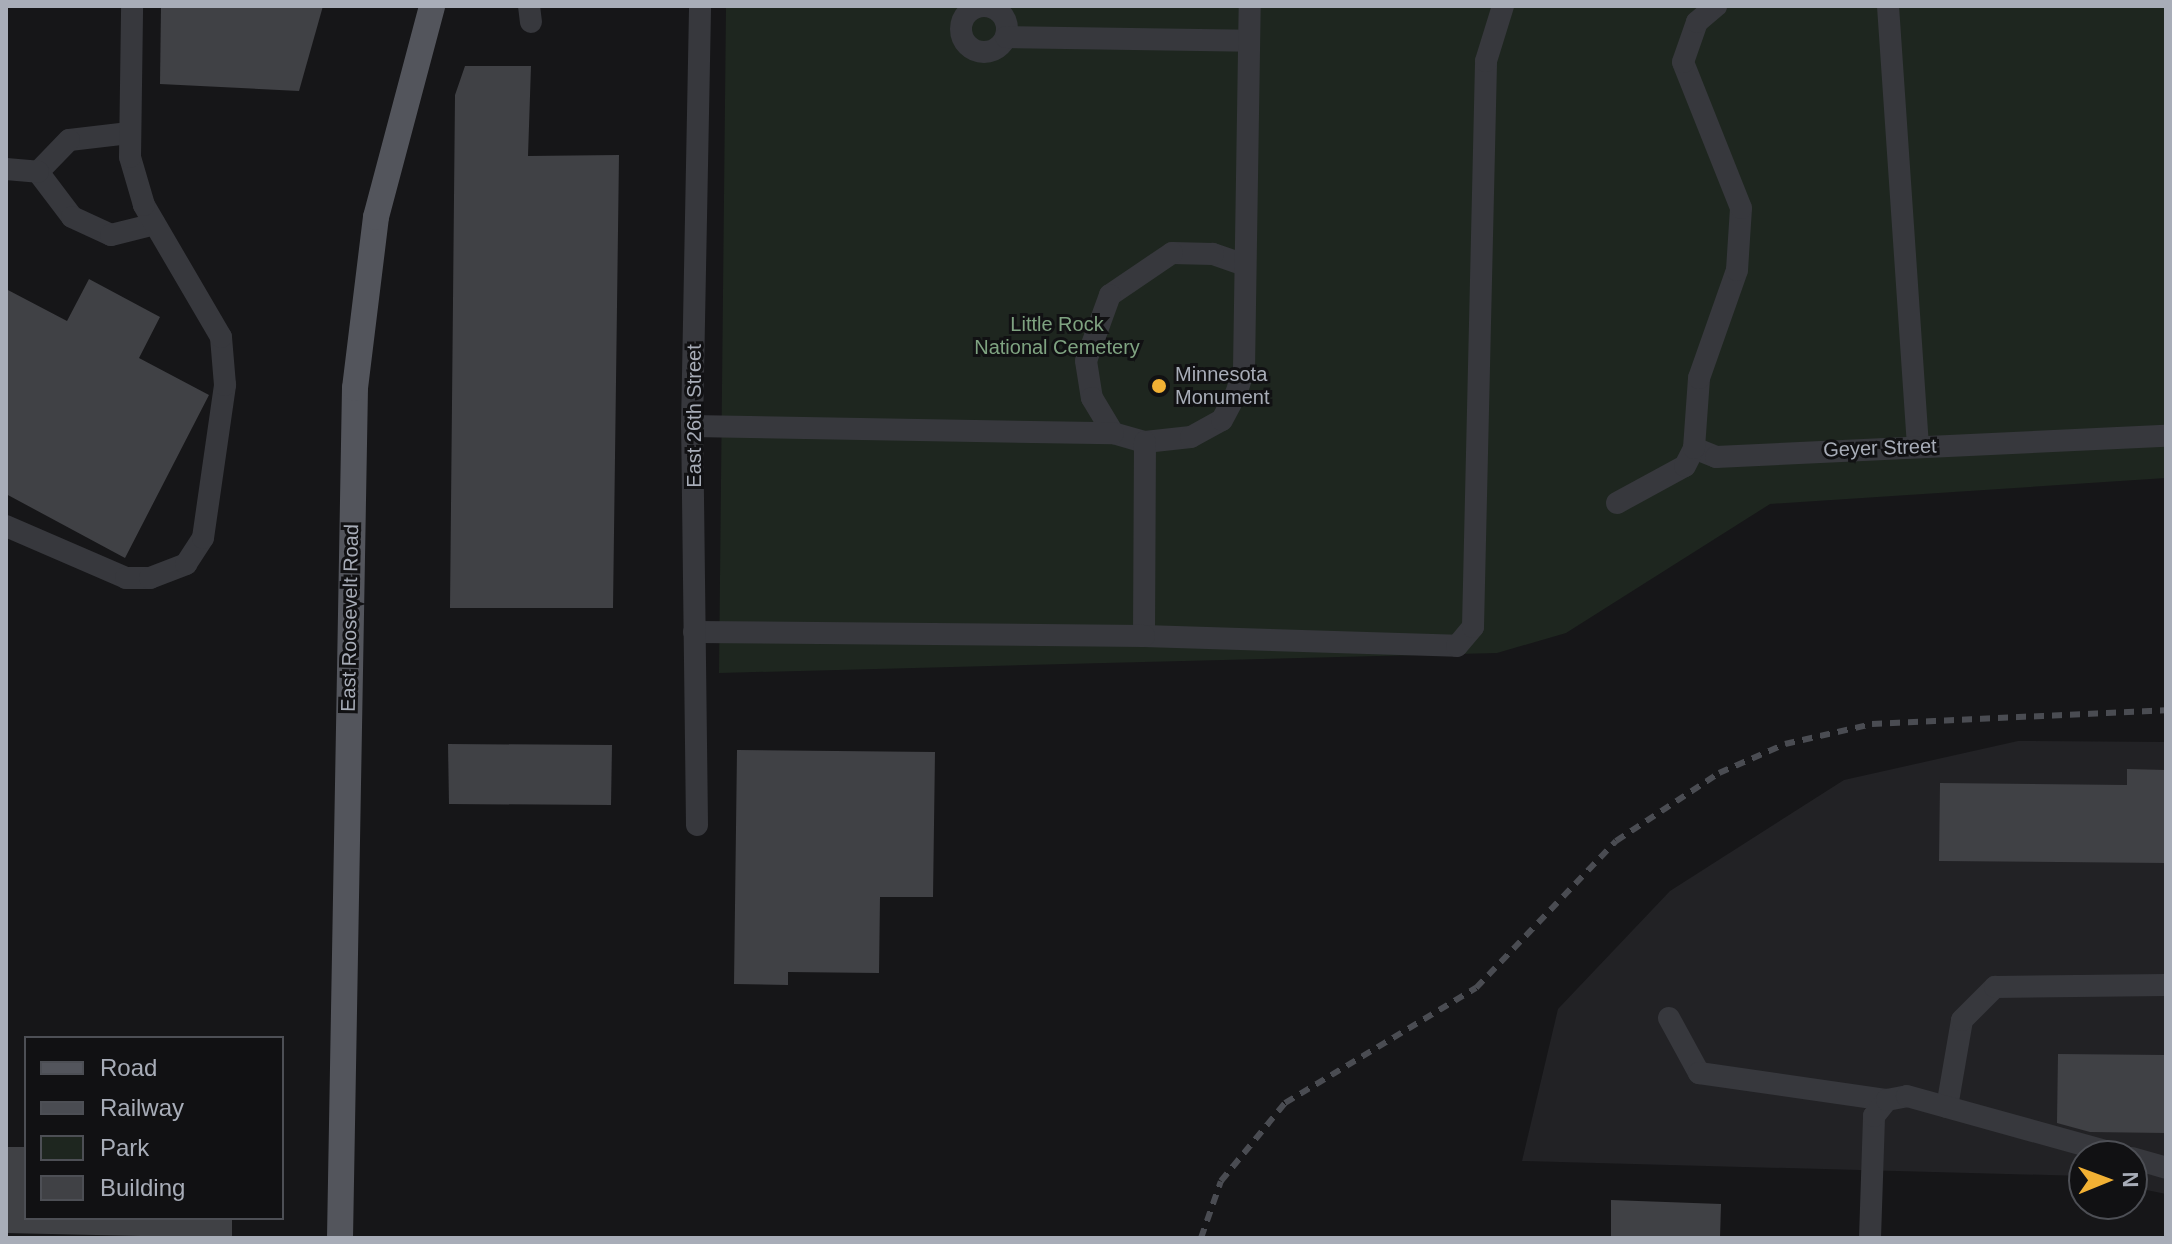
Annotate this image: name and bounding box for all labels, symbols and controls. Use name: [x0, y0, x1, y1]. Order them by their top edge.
park label: Little Rock National Cemetery: [974, 312, 1140, 359]
street label: East 26th Street: [682, 344, 706, 488]
place label: Minnesota Monument: [1175, 362, 1269, 409]
marker: Minnesota Monument: [1150, 377, 1168, 395]
street label: Geyer Street: [1823, 434, 1937, 462]
street label: East Roosevelt Road: [336, 524, 364, 712]
legend: [24, 1036, 284, 1220]
text: Road: [100, 1054, 157, 1081]
text: Railway: [100, 1094, 184, 1121]
text: Park: [100, 1134, 149, 1161]
north arrow: [2068, 1140, 2148, 1220]
text: N: [2118, 1171, 2143, 1188]
text: Building: [100, 1174, 185, 1201]

